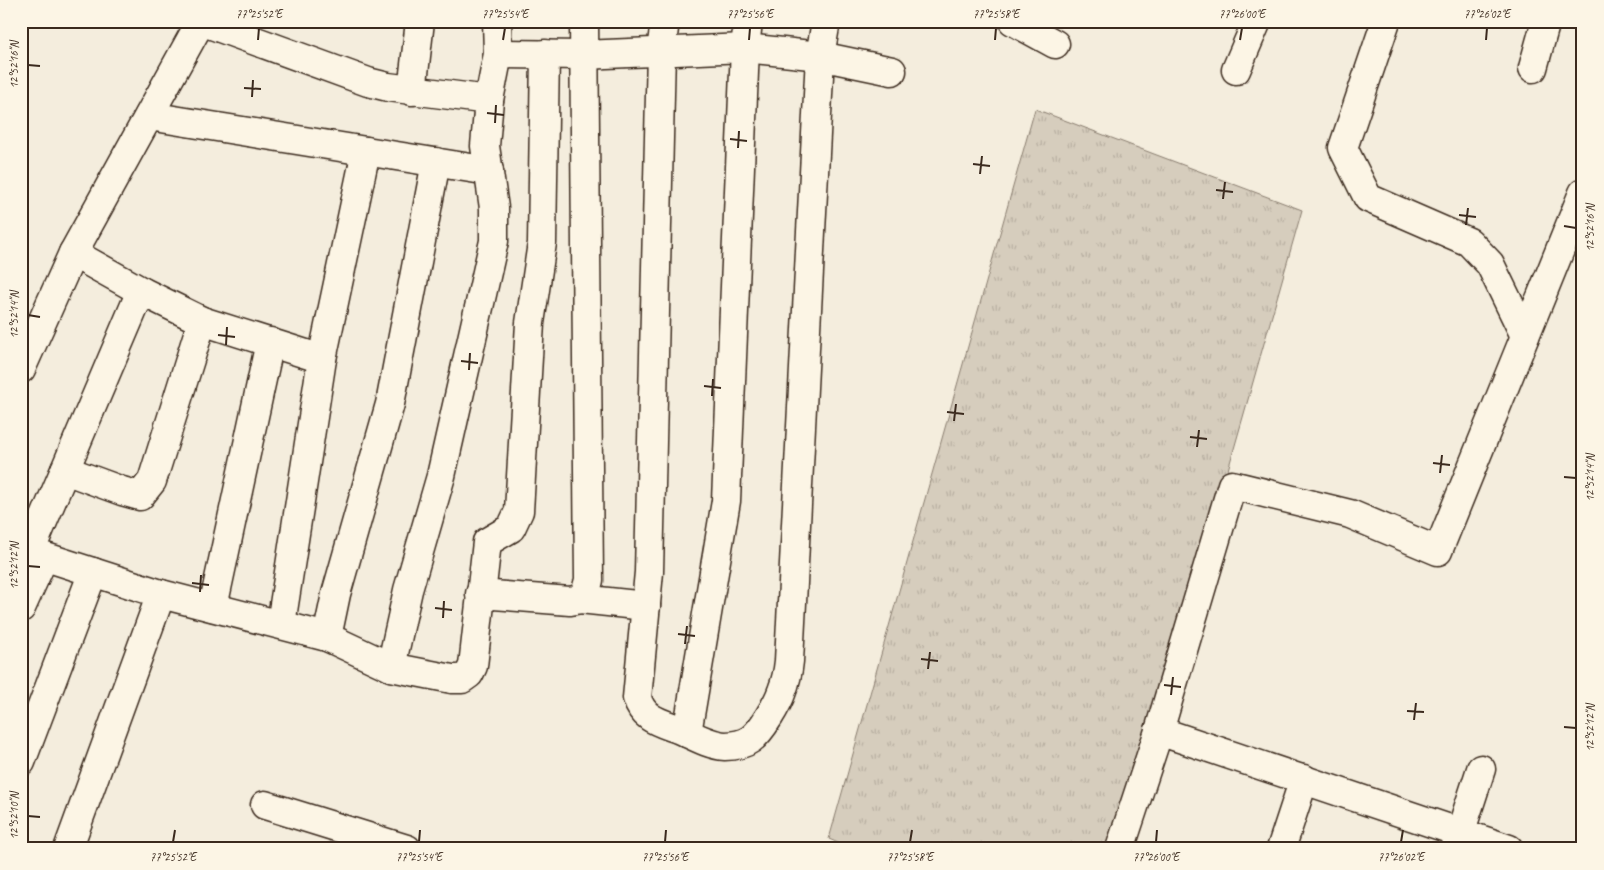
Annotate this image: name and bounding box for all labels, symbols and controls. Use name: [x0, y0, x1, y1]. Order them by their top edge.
text: 77°25'52"E: [236, 6, 284, 22]
text: 77°25'54"E: [482, 6, 530, 22]
text: 77°25'56"E: [727, 6, 775, 22]
text: 77°25'58"E: [973, 6, 1021, 22]
text: 77°26'00"E: [1219, 6, 1267, 22]
text: 77°26'02"E: [1464, 6, 1512, 22]
text: 12°52'16"N: [6, 40, 22, 89]
text: 12°52'16"N: [1582, 203, 1598, 252]
text: 12°52'14"N: [6, 290, 22, 339]
text: 12°52'14"N: [1582, 453, 1598, 502]
text: 12°52'12"N: [6, 541, 22, 590]
text: 12°52'12"N: [1582, 703, 1598, 752]
text: 12°52'10"N: [6, 791, 22, 840]
text: 77°25'52"E: [150, 849, 198, 865]
text: 77°25'54"E: [396, 849, 444, 865]
text: 77°25'56"E: [642, 849, 690, 865]
text: 77°25'58"E: [887, 849, 935, 865]
text: 77°26'00"E: [1133, 849, 1181, 865]
text: 77°26'02"E: [1378, 849, 1426, 865]

